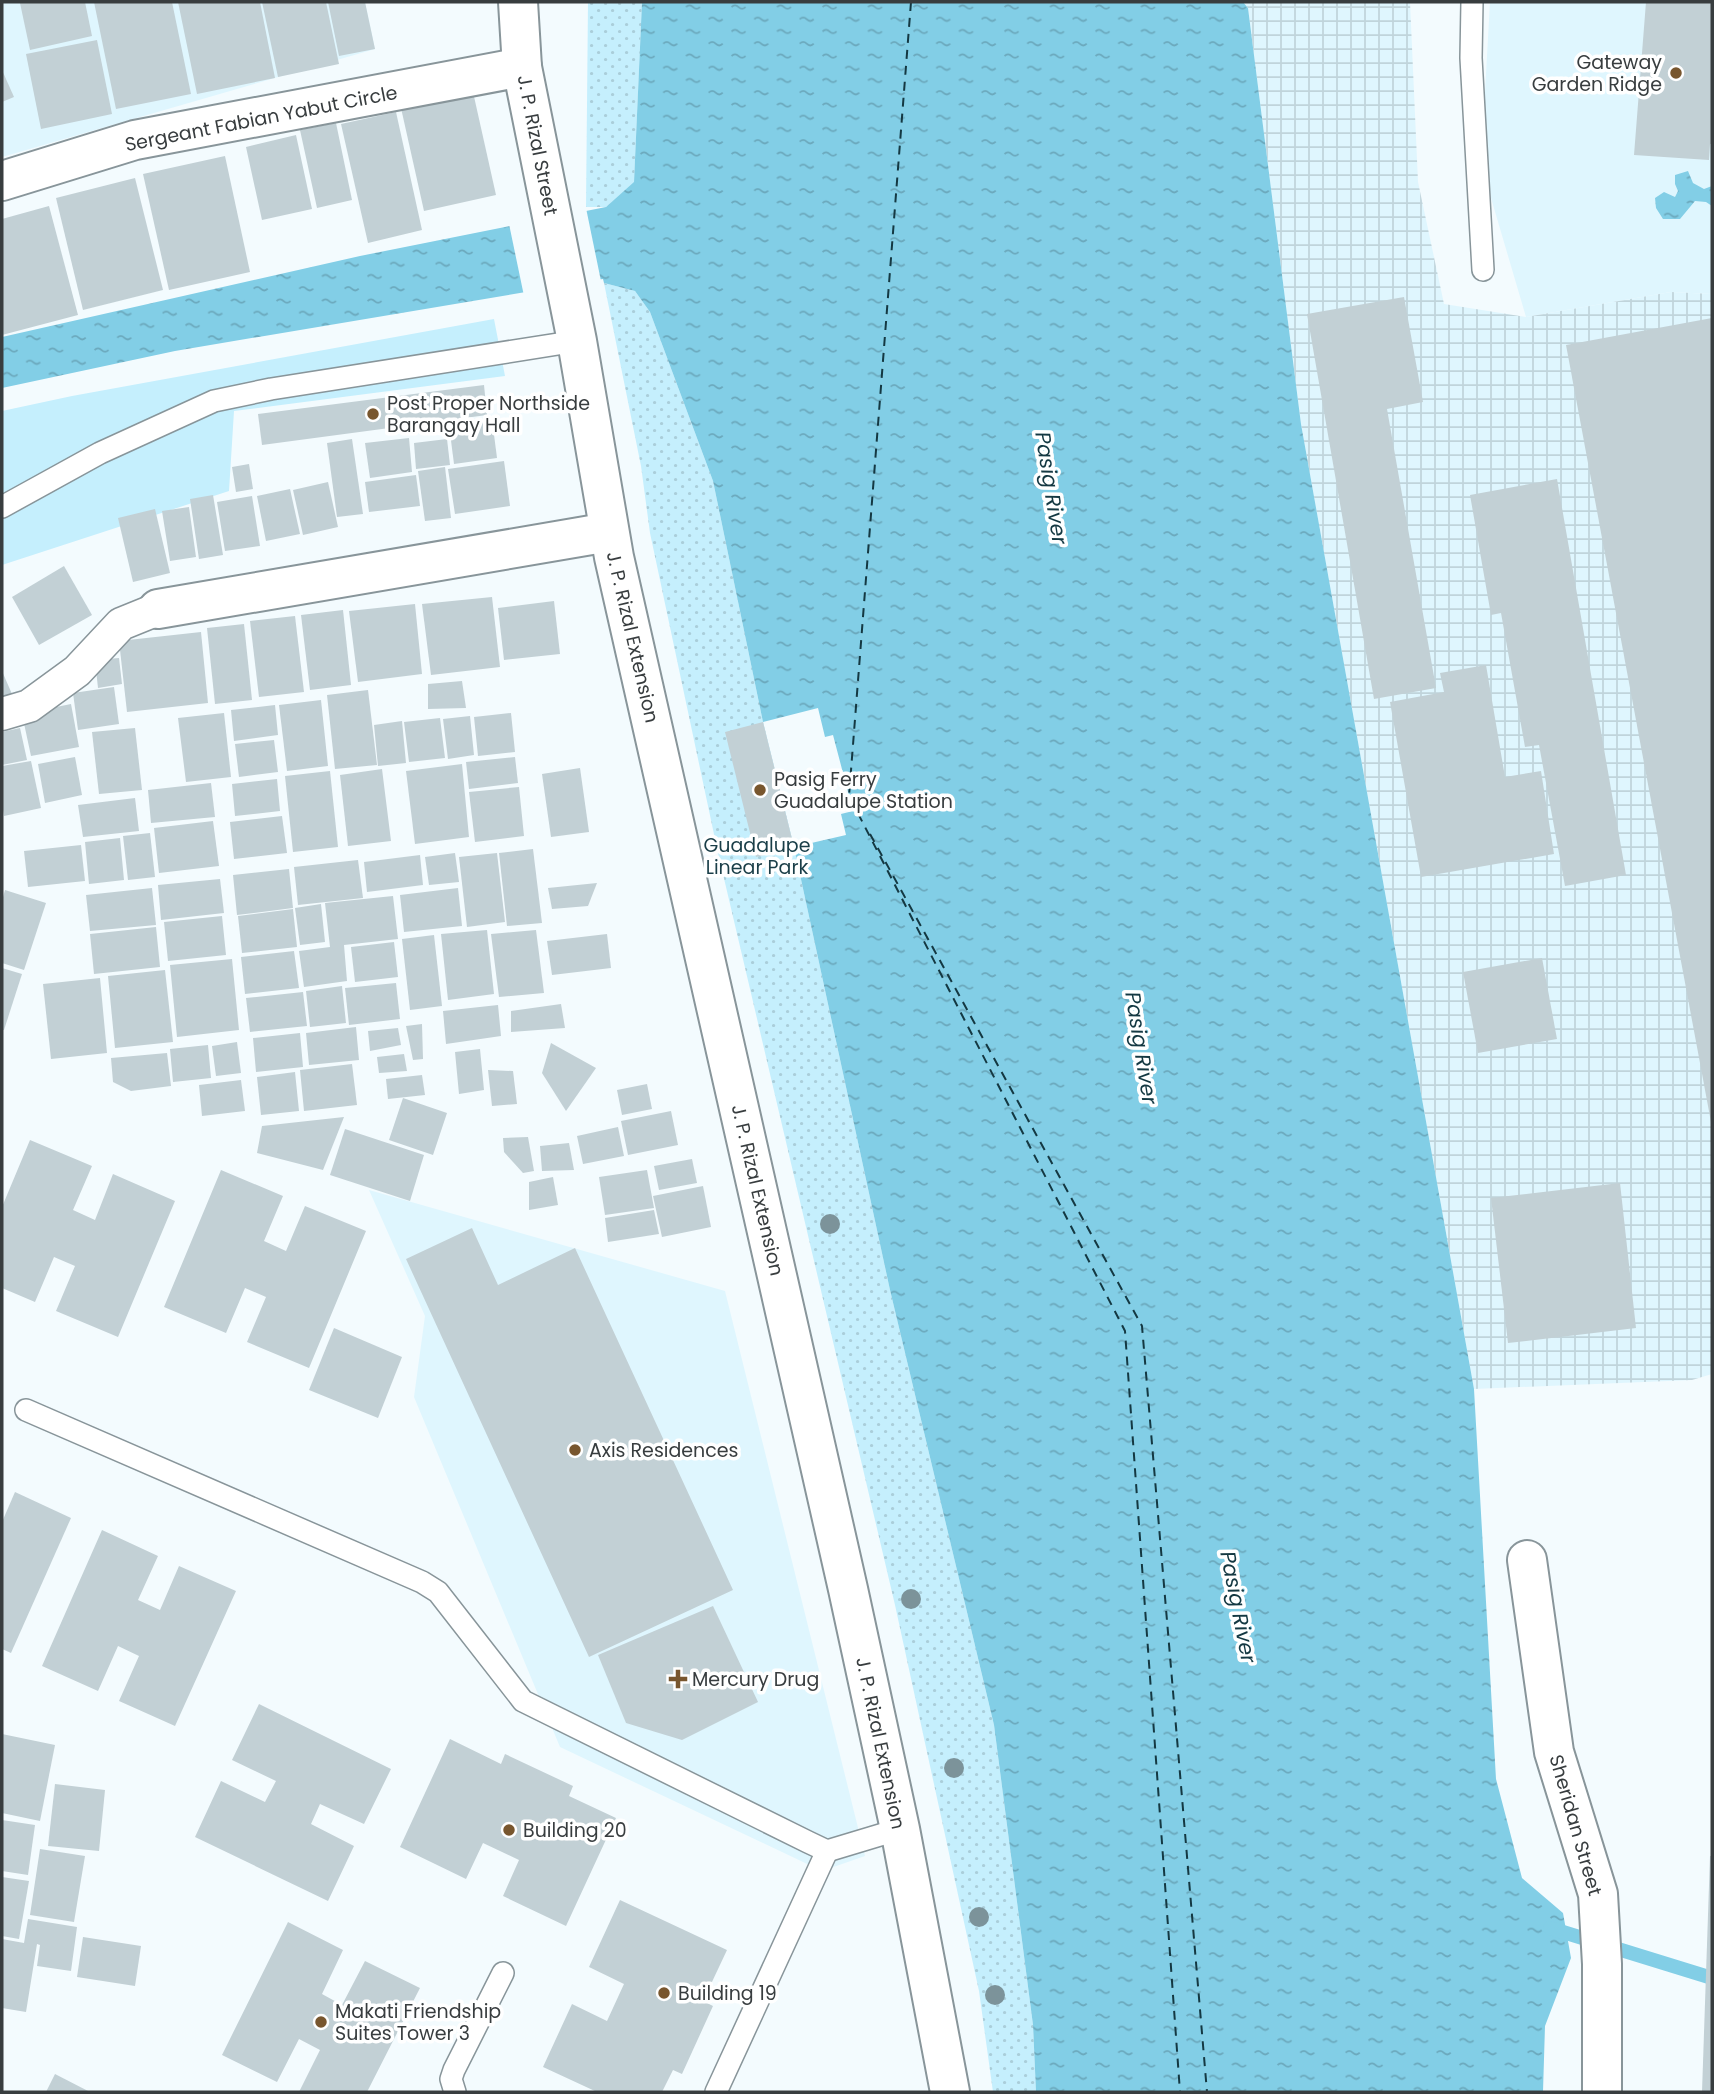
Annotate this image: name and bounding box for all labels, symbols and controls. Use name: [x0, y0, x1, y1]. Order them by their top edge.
place label: Gateway Garden Ridge: [1532, 49, 1662, 98]
marker: Gateway Garden Ridge: [1668, 65, 1684, 81]
street label: J. P. Rizal Street: [511, 73, 564, 218]
street label: Sergeant Fabian Yabut Circle: [123, 79, 400, 158]
place label: Post Proper Northside Barangay Hall: [387, 390, 590, 439]
marker: Post Proper Northside Barangay Hall: [365, 406, 381, 422]
water label: Pasig River: [1028, 430, 1075, 547]
street label: J. P. Rizal Extension: [600, 549, 665, 726]
place label: Pasig Ferry Guadalupe Station: [774, 766, 953, 815]
marker: Pasig Ferry Guadalupe Station: [752, 782, 768, 798]
park label: Guadalupe Linear Park: [704, 832, 810, 881]
water label: Pasig River: [1118, 990, 1165, 1107]
street label: J. P. Rizal Extension: [725, 1102, 790, 1279]
place label: Axis Residences: [589, 1437, 739, 1464]
marker: Axis Residences: [567, 1442, 583, 1458]
water label: Pasig River: [1213, 1548, 1264, 1667]
street label: J. P. Rizal Extension: [849, 1655, 912, 1832]
place label: Mercury Drug: [692, 1666, 819, 1693]
marker: Mercury Drug: [670, 1671, 686, 1687]
street label: Sheridan Street: [1543, 1752, 1609, 1899]
place label: Building 20: [523, 1817, 627, 1844]
marker: Building 20: [501, 1822, 517, 1838]
place label: Building 19: [678, 1980, 777, 2007]
marker: Building 19: [656, 1985, 672, 2001]
place label: Makati Friendship Suites Tower 3: [335, 1998, 501, 2047]
marker: Makati Friendship Suites Tower 3: [313, 2014, 329, 2030]

